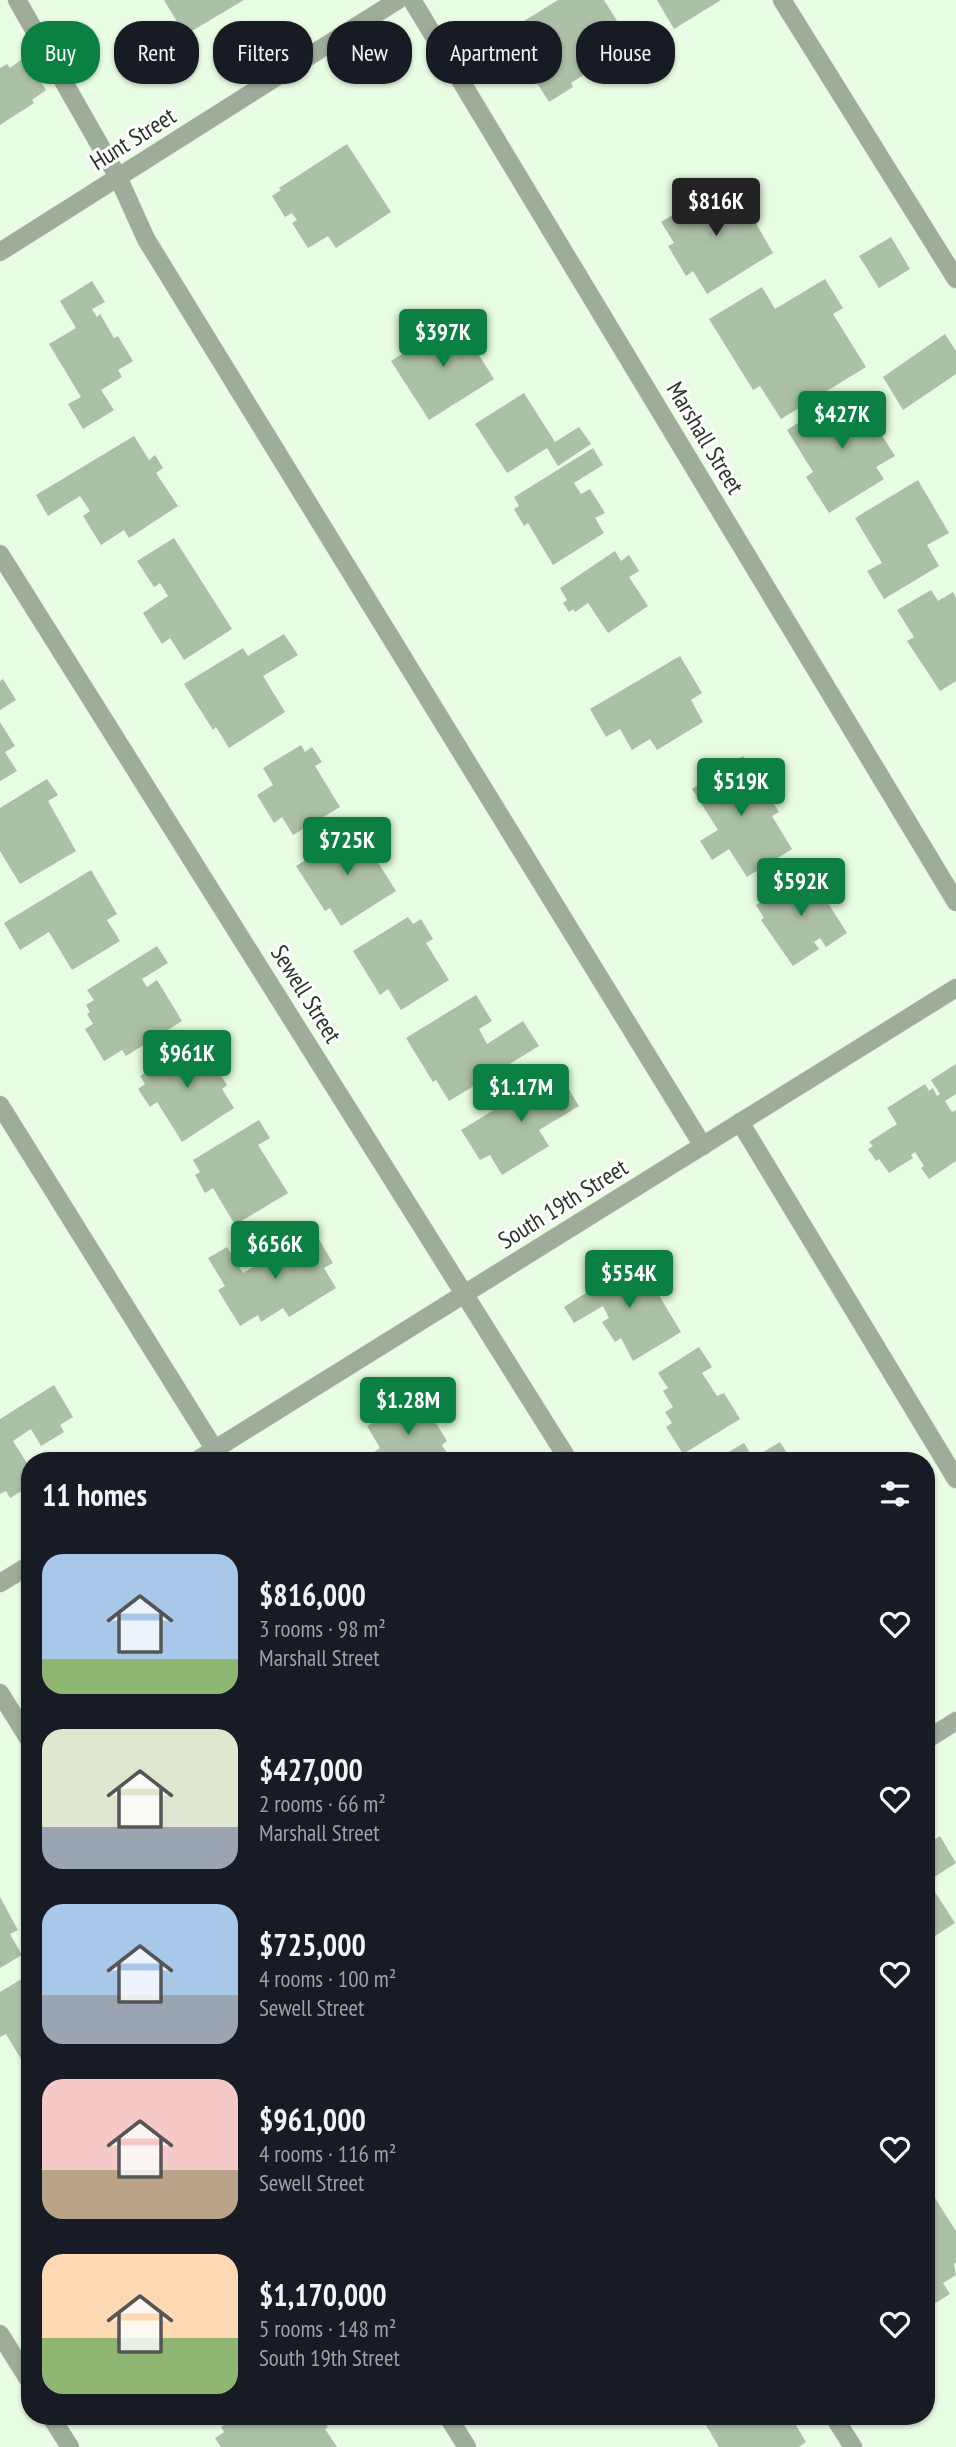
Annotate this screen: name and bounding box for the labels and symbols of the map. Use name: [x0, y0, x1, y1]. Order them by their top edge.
street label: Hunt Street: [84, 100, 182, 177]
pin: $816K: [667, 178, 765, 238]
pin: $397K: [394, 310, 492, 369]
street label: Marshall Street: [660, 376, 751, 500]
pin: $427K: [793, 392, 891, 451]
pin: $519K: [692, 758, 790, 818]
pin: $725K: [298, 818, 396, 877]
pin: $592K: [752, 858, 850, 918]
street label: Sewell Street: [264, 939, 349, 1049]
pin: $961K: [138, 1030, 236, 1090]
pin: $1.17M: [464, 1064, 578, 1124]
street label: South 19th Street: [492, 1151, 634, 1256]
pin: $656K: [226, 1222, 324, 1281]
pin: $554K: [580, 1250, 678, 1310]
pin: $1.28M: [351, 1378, 465, 1437]

